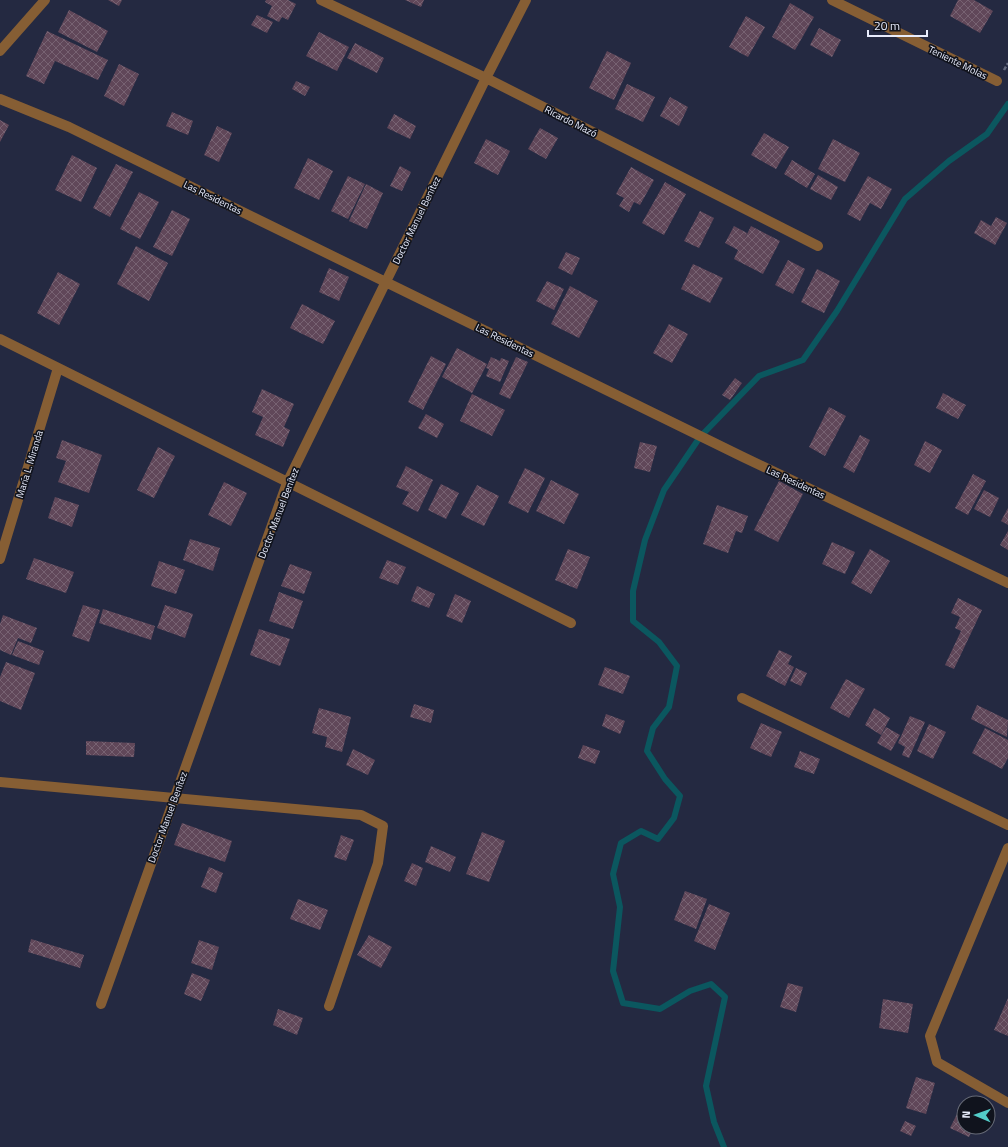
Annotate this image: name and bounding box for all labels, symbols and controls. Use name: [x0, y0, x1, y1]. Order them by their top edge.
scale bar: [868, 12, 927, 38]
text: 20 m: [874, 16, 900, 35]
street label: Teniente Molas: [926, 42, 990, 83]
street label: Ricardo Mazó: [542, 102, 600, 141]
street label: Doctor Manuel Benítez: [389, 173, 444, 267]
street label: Las Residentas: [181, 177, 245, 218]
street label: Las Residentas: [473, 320, 537, 361]
street label: María L. Miranda: [12, 428, 47, 500]
street label: Las Residentas: [764, 462, 828, 503]
street label: Doctor Manuel Benítez: [254, 465, 303, 561]
street label: Doctor Manuel Benítez: [144, 769, 191, 865]
north arrow: [956, 1095, 996, 1135]
text: N: [958, 1111, 974, 1119]

